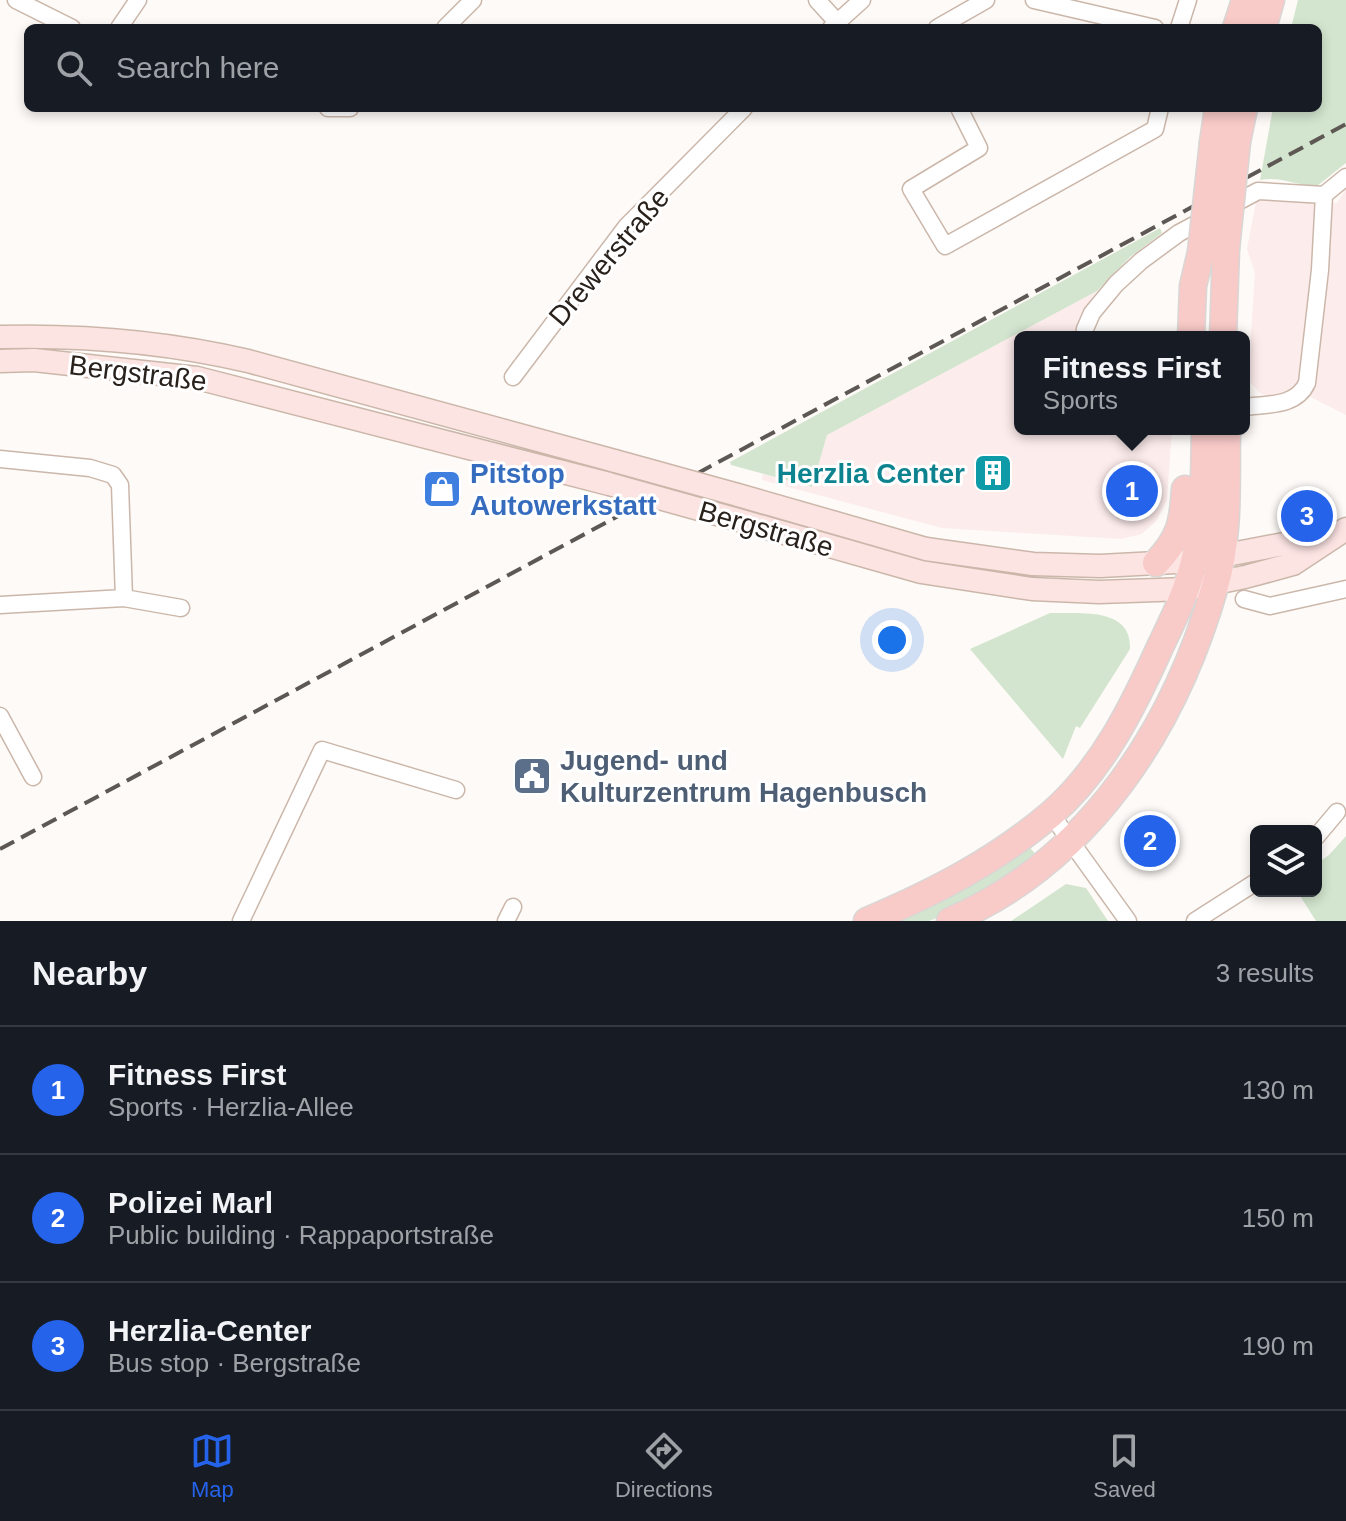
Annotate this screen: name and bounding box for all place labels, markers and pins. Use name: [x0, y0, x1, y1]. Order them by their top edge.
building icon: Herzlia Center: [972, 452, 1014, 494]
place label: Pitstop Autowerkstatt: [470, 458, 657, 521]
place label: Herzlia Center: [777, 458, 965, 489]
pin: 1: [1106, 461, 1158, 521]
shop icon: Pitstop Autowerkstatt: [421, 468, 463, 510]
pin: 3: [1281, 486, 1333, 546]
place label: Jugend- und Kulturzentrum Hagenbusch: [560, 745, 927, 808]
public building icon: Jugend- und Kulturzentrum Hagenbusch: [511, 755, 553, 797]
pin: 2: [1124, 811, 1176, 871]

